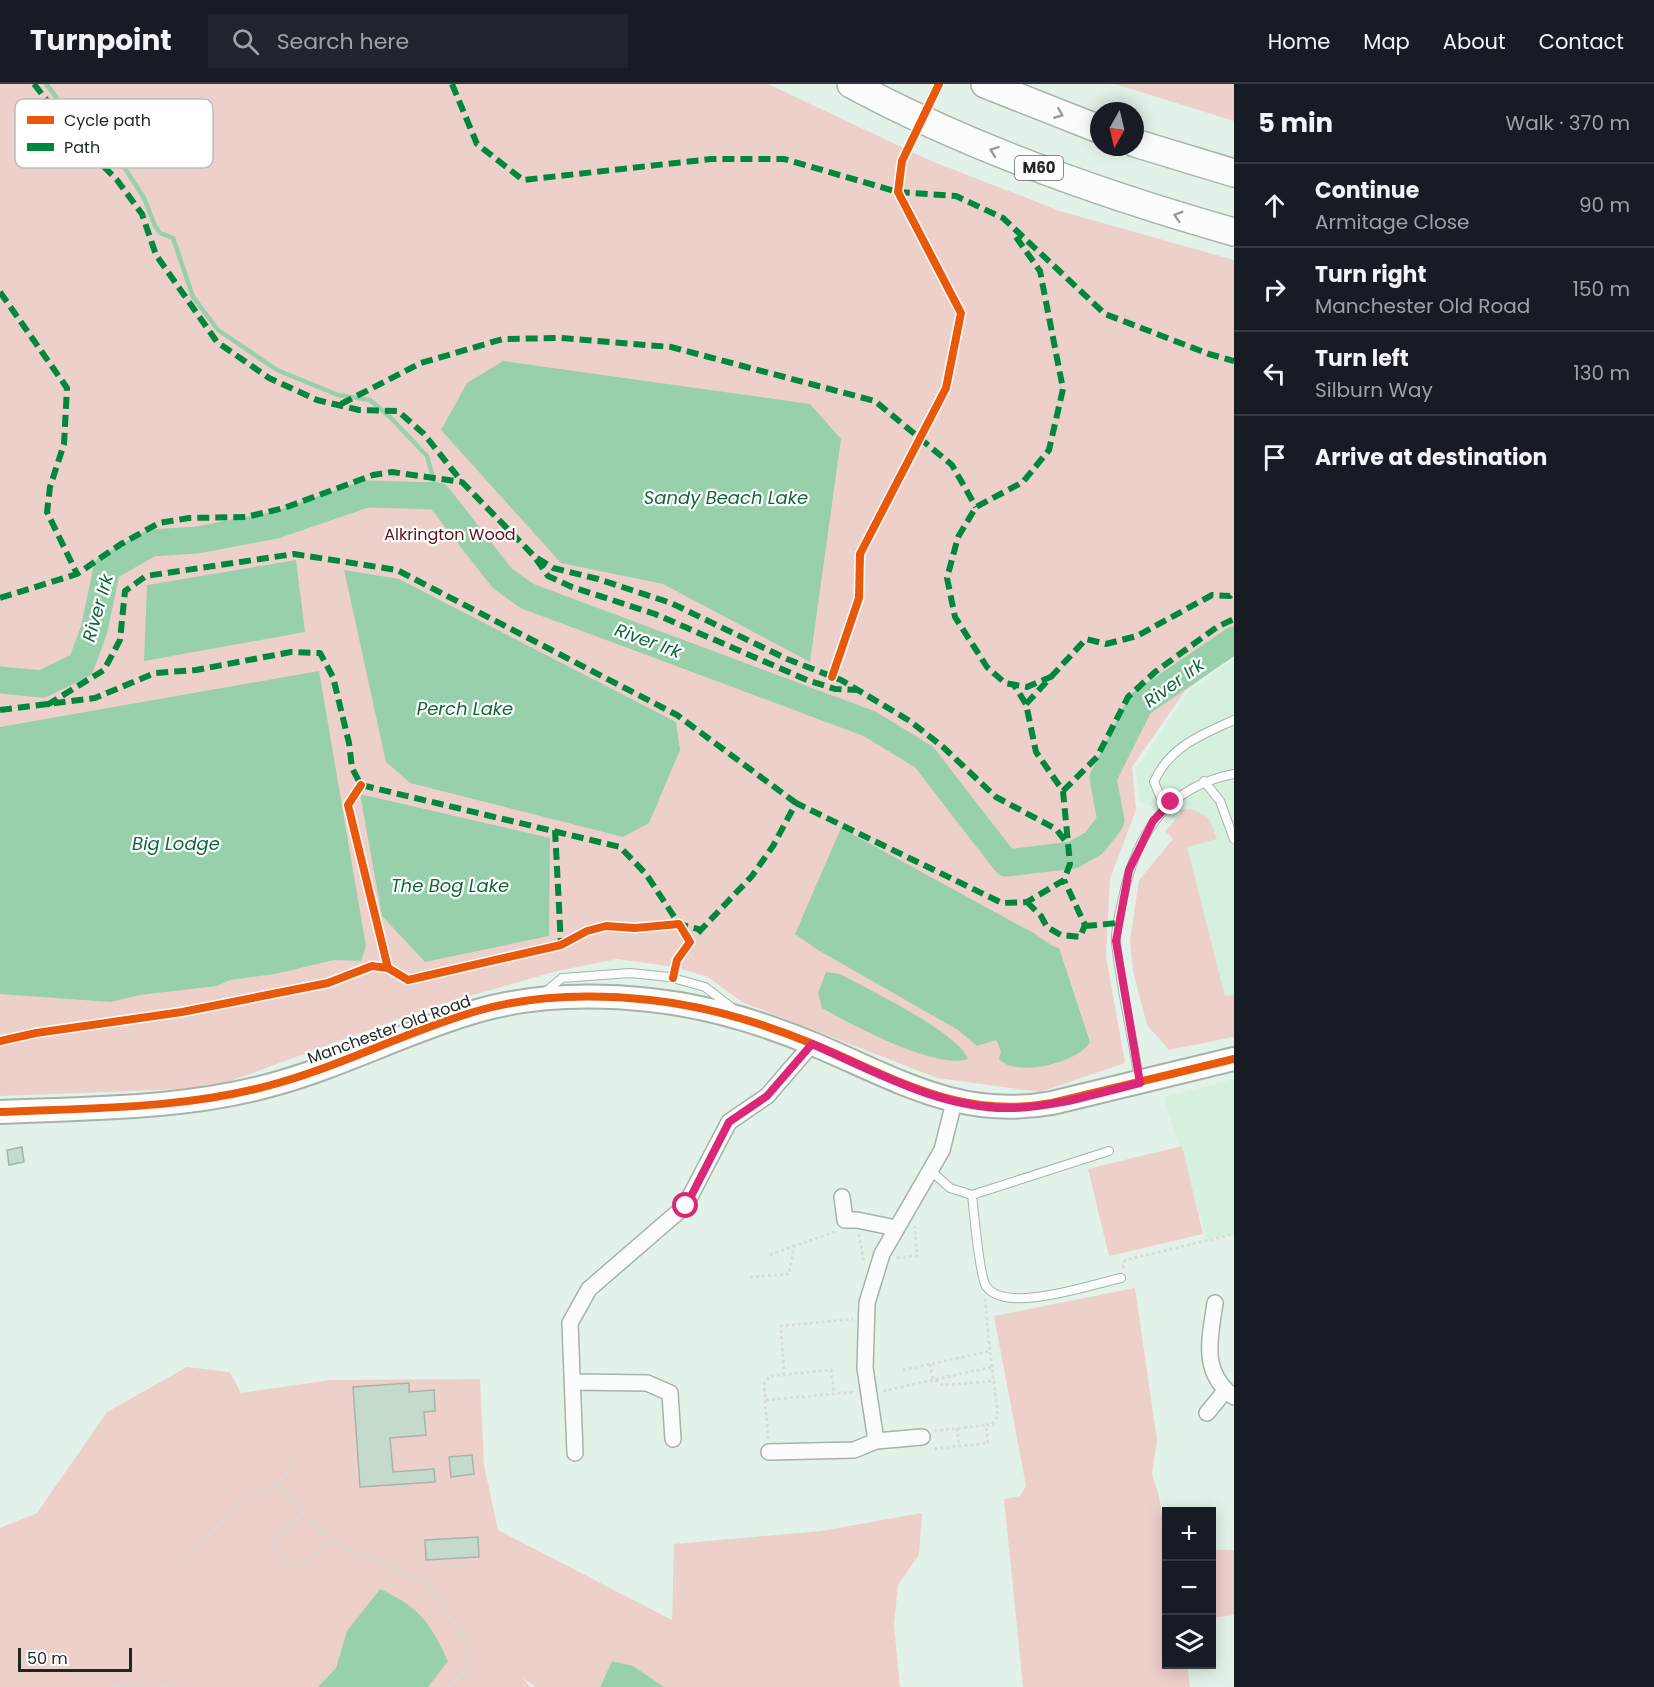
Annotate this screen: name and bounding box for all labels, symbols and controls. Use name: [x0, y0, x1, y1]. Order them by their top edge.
search box: [208, 14, 628, 68]
text: Turnpoint: [30, 21, 172, 60]
icon: search: [229, 25, 262, 58]
text: Search here: [277, 26, 409, 57]
text: Home: [1268, 27, 1330, 56]
text: Map: [1363, 27, 1410, 56]
text: About: [1443, 27, 1506, 56]
text: Contact: [1539, 27, 1624, 56]
legend: [15, 99, 213, 168]
north arrow: [1090, 102, 1144, 156]
text: 5 min: [1258, 105, 1333, 141]
one-way arrow: [1052, 107, 1063, 119]
text: Cycle path: [64, 109, 151, 132]
text: Walk · 370 m: [1506, 109, 1630, 137]
text: Path: [64, 136, 100, 159]
one-way arrow: [989, 145, 1000, 158]
road number: M60: [1015, 156, 1063, 180]
text: Continue: [1315, 175, 1419, 206]
icon: ahead: [1258, 189, 1291, 222]
text: 90 m: [1579, 191, 1630, 219]
text: Armitage Close: [1315, 208, 1470, 236]
one-way arrow: [1173, 211, 1183, 224]
text: Turn right: [1315, 259, 1426, 290]
icon: right: [1258, 273, 1291, 306]
text: 150 m: [1573, 275, 1630, 303]
text: Manchester Old Road: [1315, 292, 1530, 320]
text: Turn left: [1315, 343, 1409, 374]
icon: left: [1258, 357, 1291, 390]
text: 130 m: [1573, 359, 1630, 387]
text: Silburn Way: [1315, 376, 1433, 404]
icon: arrive: [1258, 441, 1291, 474]
text: Arrive at destination: [1315, 442, 1547, 473]
water label: Sandy Beach Lake: [644, 485, 808, 510]
park label: Alkrington Wood: [384, 523, 516, 546]
water label: River Irk: [76, 570, 119, 645]
water label: River Irk: [611, 617, 686, 664]
water label: River Irk: [1138, 652, 1210, 713]
water label: Perch Lake: [417, 696, 513, 721]
route end: [1157, 788, 1183, 814]
water label: Big Lodge: [132, 831, 220, 856]
water label: The Bog Lake: [391, 873, 509, 898]
street label: Manchester Old Road: [304, 989, 474, 1070]
route start: [672, 1192, 698, 1218]
map controls: [1162, 1507, 1216, 1669]
button: +: [1162, 1507, 1216, 1561]
button: −: [1162, 1561, 1216, 1615]
button: layers: [1162, 1615, 1216, 1669]
scale bar: [18, 1645, 132, 1672]
text: 50 m: [27, 1647, 68, 1670]

